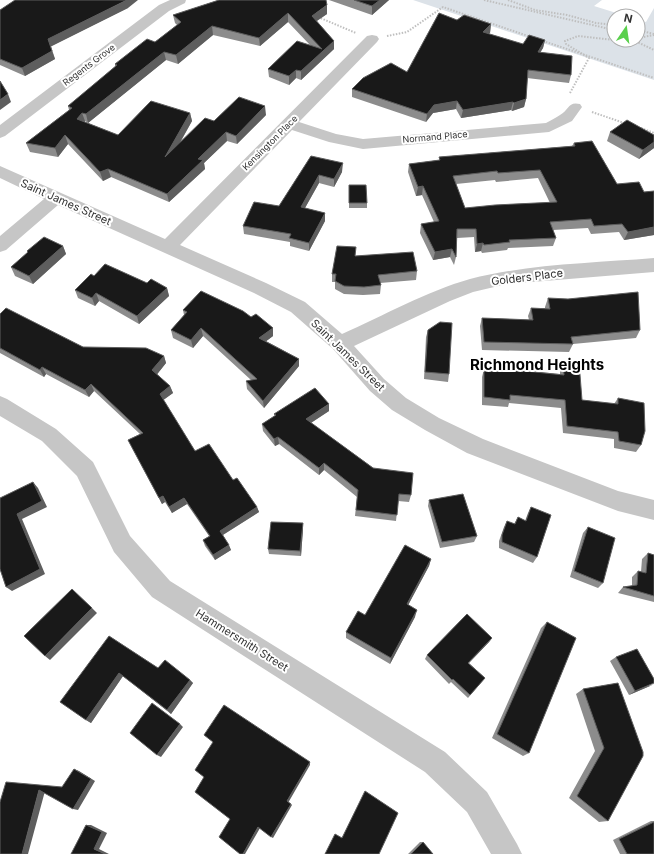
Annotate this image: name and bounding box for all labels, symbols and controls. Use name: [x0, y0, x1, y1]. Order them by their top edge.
north arrow: [606, 8, 646, 48]
text: N: [623, 10, 634, 26]
street label: Regents Grove: [60, 41, 117, 88]
street label: Kensington Place: [240, 113, 300, 173]
street label: Normand Place: [402, 128, 468, 145]
street label: Saint James Street: [19, 176, 114, 228]
street label: Golders Place: [490, 266, 564, 288]
street label: Saint James Street: [308, 316, 388, 394]
district label: Richmond Heights: [470, 355, 604, 374]
street label: Hammersmith Street: [193, 606, 291, 674]

